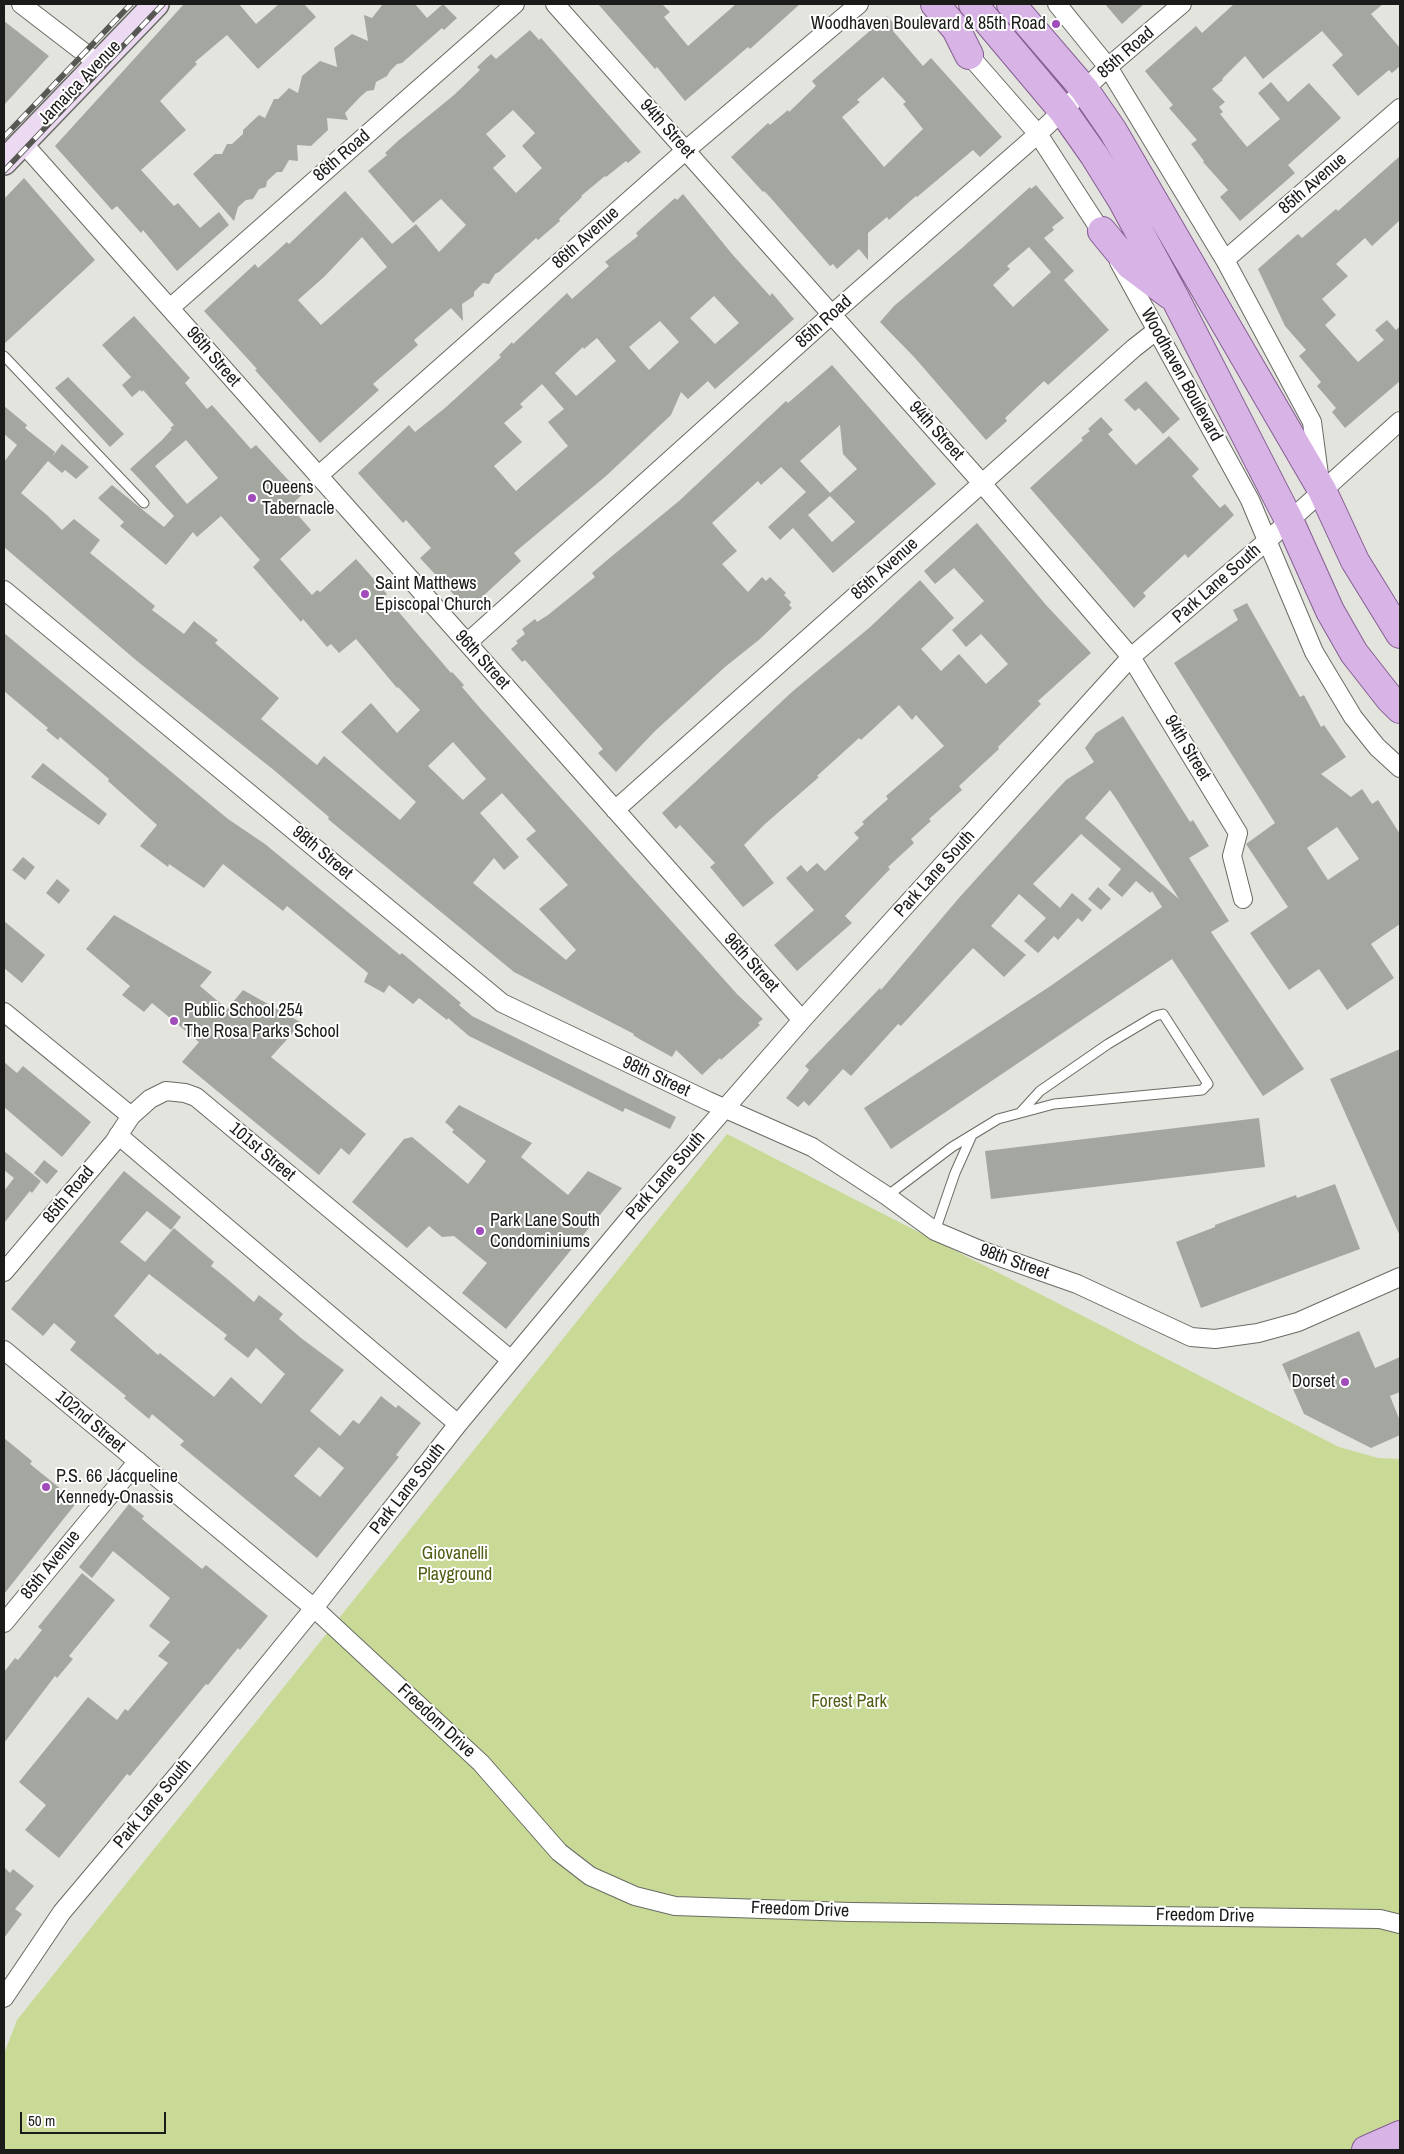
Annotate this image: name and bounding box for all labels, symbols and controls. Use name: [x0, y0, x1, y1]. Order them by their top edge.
place label: Woodhaven Boulevard & 85th Road: [811, 13, 1046, 35]
marker: Woodhaven Boulevard & 85th Road: [1050, 18, 1062, 30]
street label: 85th Road: [1093, 23, 1159, 83]
street label: Jamaica Avenue: [34, 36, 126, 130]
street label: 94th Street: [635, 95, 699, 163]
street label: 86th Road: [309, 126, 375, 186]
street label: 85th Avenue: [1275, 149, 1351, 219]
street label: 86th Avenue: [548, 202, 624, 274]
street label: 85th Road: [791, 291, 857, 353]
street label: Woodhaven Boulevard: [1135, 305, 1227, 445]
street label: 96th Street: [181, 323, 245, 391]
street label: 94th Street: [904, 397, 968, 465]
place label: Queens Tabernacle: [262, 477, 334, 520]
marker: Queens Tabernacle: [246, 492, 258, 504]
street label: 85th Avenue: [847, 533, 923, 605]
street label: Park Lane South: [1168, 540, 1266, 628]
place label: Saint Matthews Episcopal Church: [375, 573, 491, 616]
marker: Saint Matthews Episcopal Church: [359, 588, 371, 600]
street label: 96th Street: [450, 626, 514, 694]
street label: 94th Street: [1159, 711, 1215, 785]
street label: 98th Street: [287, 822, 357, 884]
street label: Park Lane South: [890, 826, 980, 922]
street label: 96th Street: [719, 929, 783, 997]
place label: Public School 254 The Rosa Parks School: [184, 1000, 339, 1042]
marker: Public School 254 The Rosa Parks School: [168, 1015, 180, 1027]
street label: 98th Street: [619, 1052, 693, 1102]
street label: 101st Street: [225, 1118, 299, 1186]
street label: Park Lane South: [622, 1127, 710, 1225]
street label: 85th Road: [39, 1162, 99, 1228]
place label: Park Lane South Condominiums: [490, 1210, 600, 1252]
marker: Park Lane South Condominiums: [474, 1225, 486, 1237]
street label: 98th Street: [976, 1240, 1052, 1284]
place label: Dorset: [1292, 1371, 1335, 1393]
marker: Dorset: [1339, 1376, 1351, 1388]
street label: 102nd Street: [51, 1387, 129, 1457]
street label: Park Lane South: [366, 1439, 450, 1539]
place label: P.S. 66 Jacqueline Kennedy-Onassis: [56, 1466, 178, 1508]
marker: P.S. 66 Jacqueline Kennedy-Onassis: [40, 1481, 52, 1493]
street label: 85th Avenue: [17, 1526, 85, 1604]
park label: Giovanelli Playground: [418, 1543, 492, 1586]
street label: Freedom Drive: [393, 1680, 479, 1762]
park label: Forest Park: [811, 1691, 887, 1713]
street label: Park Lane South: [109, 1755, 197, 1853]
street label: Freedom Drive: [750, 1897, 850, 1923]
street label: Freedom Drive: [1156, 1904, 1254, 1928]
scale bar: [22, 2102, 169, 2134]
text: 50 m: [28, 2110, 55, 2131]

